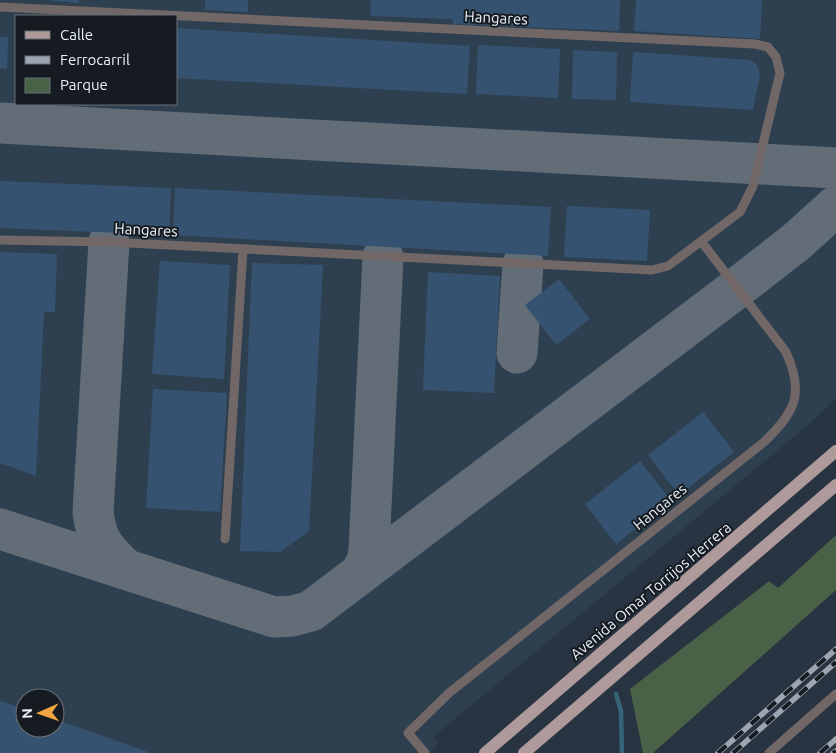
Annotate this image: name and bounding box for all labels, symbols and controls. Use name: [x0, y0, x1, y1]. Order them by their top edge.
street label: Hangares: [464, 7, 528, 28]
legend: [15, 15, 178, 105]
text: Calle: [60, 26, 93, 43]
text: Ferrocarril: [60, 51, 130, 68]
text: Parque: [60, 76, 108, 93]
street label: Hangares: [114, 219, 178, 240]
street label: Hangares: [630, 480, 690, 533]
street label: Avenida Omar Torrijos Herrera: [567, 518, 734, 663]
north arrow: [15, 688, 65, 738]
text: N: [19, 708, 35, 719]

